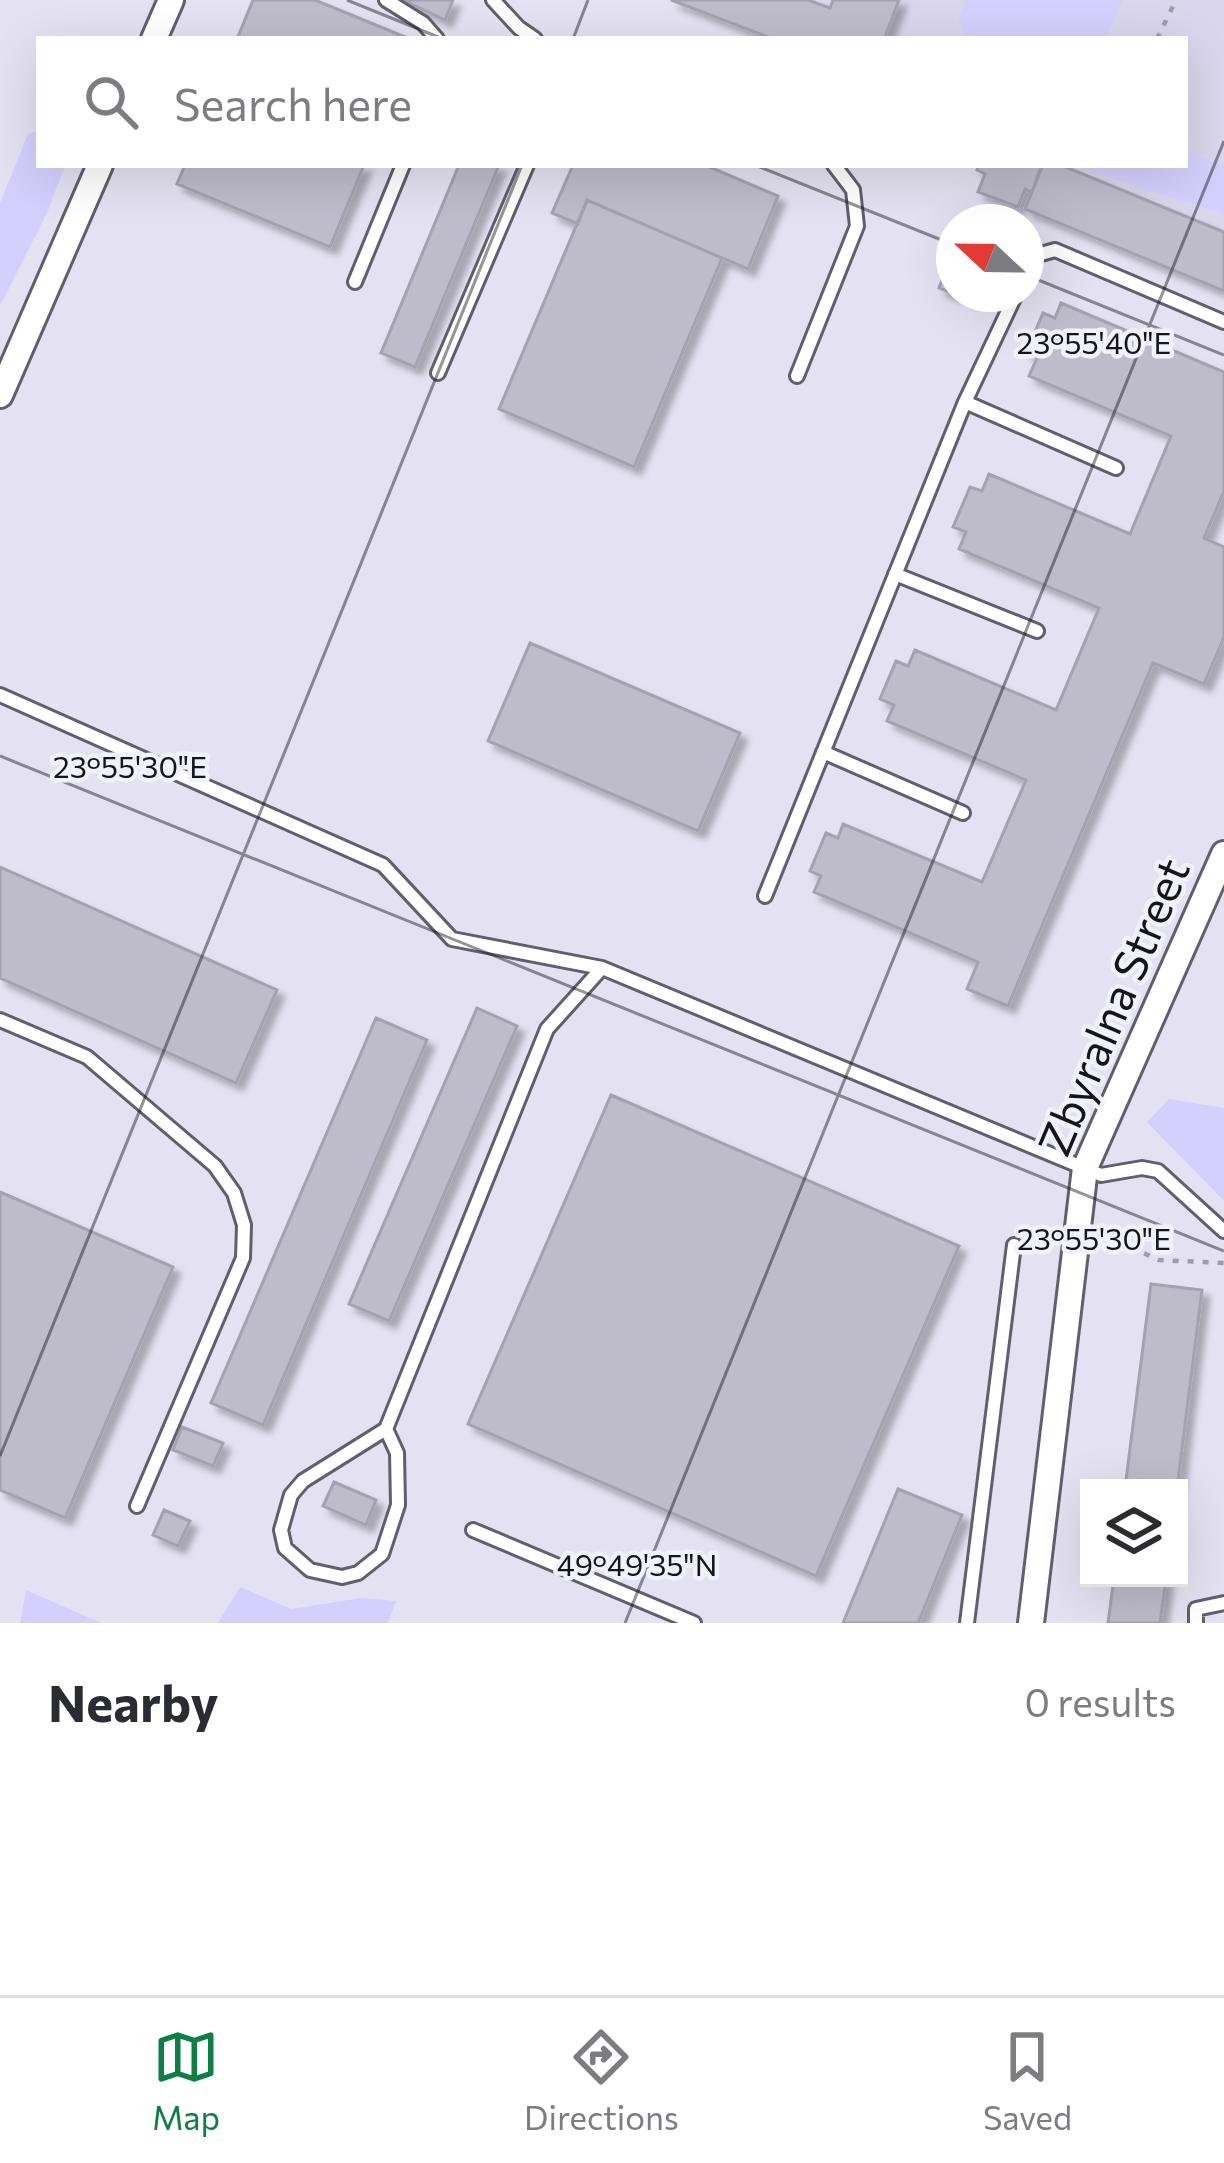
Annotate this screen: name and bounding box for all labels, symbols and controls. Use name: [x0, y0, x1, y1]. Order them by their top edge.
search box: [36, 36, 1188, 168]
icon: search: [78, 69, 144, 135]
text: Search here: [174, 75, 412, 130]
north arrow: [936, 204, 1044, 312]
text: 23°55'40"E: [1017, 323, 1171, 360]
text: 23°55'30"E: [53, 747, 207, 784]
street label: Zbyralna Street: [1024, 849, 1199, 1163]
text: 23°55'30"E: [1017, 1219, 1171, 1256]
map controls: [1080, 1479, 1188, 1587]
button: layers: [1080, 1479, 1188, 1587]
text: 49°49'35"N: [557, 1545, 717, 1582]
text: Nearby: [48, 1670, 218, 1733]
text: 0 results: [1024, 1677, 1176, 1725]
tab: Map: [152, 2024, 220, 2137]
tab: Directions: [524, 2024, 679, 2137]
tab: Saved: [983, 2024, 1072, 2137]

